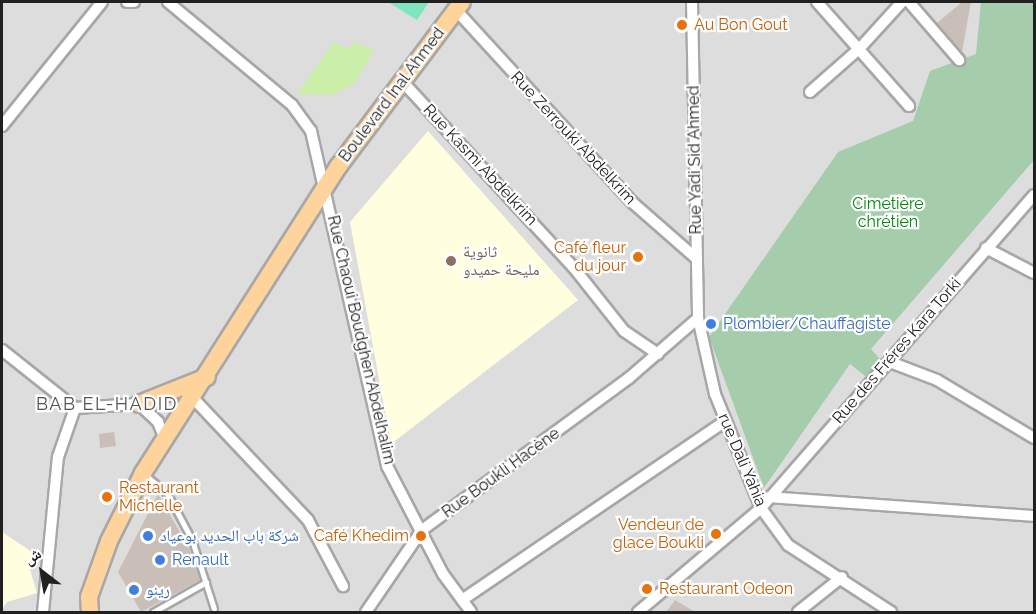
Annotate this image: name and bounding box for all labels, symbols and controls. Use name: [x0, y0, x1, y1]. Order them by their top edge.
place label: Au Bon Gout: [694, 15, 788, 35]
marker: Au Bon Gout: [675, 18, 689, 32]
street label: Boulevard Inal Ahmed: [335, 24, 449, 166]
street label: Rue Zerrouki Abdelkrim: [506, 67, 640, 209]
street label: Rue Yadi Sid Ahmed: [684, 85, 706, 235]
street label: Rue Kasmi Abdelkrim: [419, 100, 541, 230]
park label: Cimetière chrétien: [852, 194, 924, 232]
street label: Rue Chaoui Boudghen Abdelhalim: [323, 213, 399, 467]
place label: Café fleur du jour: [554, 238, 626, 276]
place label: ثانوية مليحة حميدو: [463, 242, 540, 280]
marker: Café fleur du jour: [631, 250, 645, 264]
marker: ثانوية مليحة حميدو: [444, 254, 458, 268]
street label: Rue des Fréres Kara Torki: [828, 274, 966, 428]
place label: Plombier/Chauffagiste: [723, 314, 891, 334]
marker: Plombier/Chauffagiste: [704, 317, 718, 331]
district label: BAB EL-HADID: [36, 393, 178, 415]
street label: rue Dali Yahia: [714, 410, 770, 510]
street label: Rue Boukli Hacène: [438, 424, 564, 522]
place label: Restaurant Michelle: [119, 478, 199, 516]
marker: Restaurant Michelle: [100, 490, 114, 504]
place label: Vendeur de glace Boukli: [613, 515, 704, 553]
place label: شركة باب الحديد بوعياد: [160, 526, 299, 546]
place label: Café Khedim: [314, 526, 409, 546]
marker: Vendeur de glace Boukli: [709, 527, 723, 541]
marker: شركة باب الحديد بوعياد: [141, 529, 155, 543]
marker: Café Khedim: [414, 529, 428, 543]
north arrow: [12, 542, 72, 602]
text: ش: [20, 544, 45, 569]
place label: Renault: [172, 550, 229, 570]
marker: Renault: [153, 553, 167, 567]
place label: Restaurant Odeon: [659, 579, 793, 599]
place label: رينو: [146, 580, 170, 600]
marker: Restaurant Odeon: [640, 582, 654, 596]
marker: رينو: [127, 583, 141, 597]

